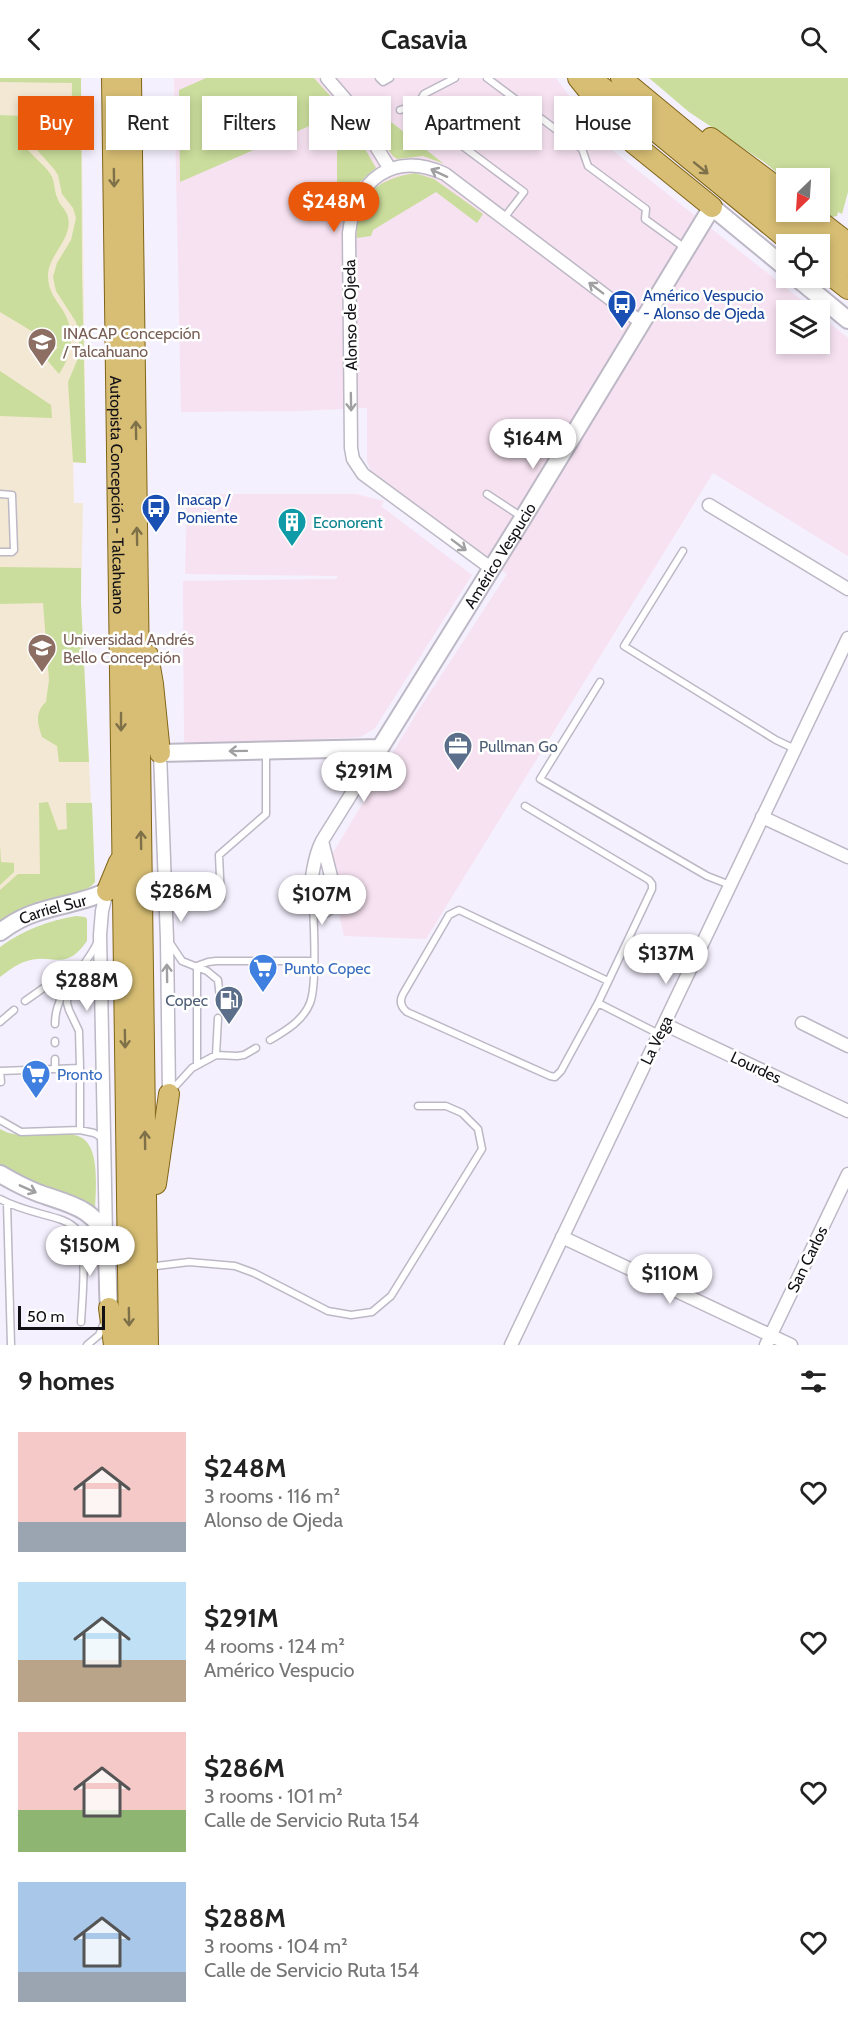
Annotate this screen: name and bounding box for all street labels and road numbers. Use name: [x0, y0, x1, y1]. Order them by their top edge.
street label: Alonso de Ojeda: [340, 259, 361, 371]
street label: Autopista Concepción - Talcahuano: [106, 376, 128, 614]
street label: Américo Vespucio: [460, 499, 540, 612]
street label: Carriel Sur: [16, 890, 90, 929]
street label: La Vega: [637, 1012, 677, 1068]
street label: Lourdes: [727, 1048, 784, 1088]
street label: San Carlos: [783, 1223, 832, 1295]

